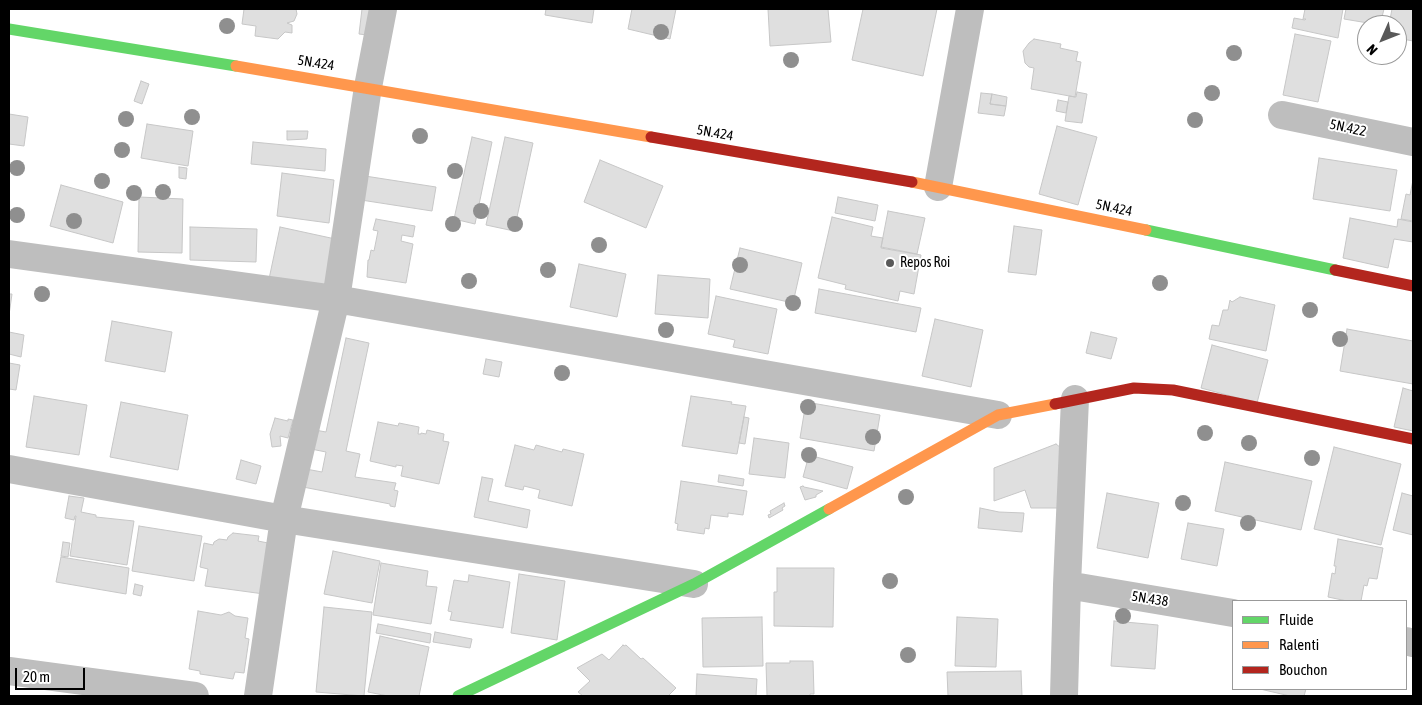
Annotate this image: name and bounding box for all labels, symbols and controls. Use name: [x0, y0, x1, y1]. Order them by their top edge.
north arrow: [1357, 15, 1407, 65]
text: N: [1363, 41, 1381, 58]
street label: 5N.424: [296, 52, 336, 74]
street label: 5N.422: [1328, 116, 1368, 140]
street label: 5N.424: [695, 122, 735, 144]
street label: 5N.424: [1094, 196, 1134, 220]
place label: Repos Roi: [900, 255, 950, 271]
marker: Repos Roi: [884, 257, 896, 269]
street label: 5N.438: [1130, 588, 1170, 610]
legend: [1232, 600, 1407, 690]
text: Fluide: [1279, 611, 1314, 628]
text: Ralenti: [1279, 636, 1319, 653]
scale bar: [18, 658, 88, 690]
text: Bouchon: [1279, 661, 1328, 678]
text: 20 m: [23, 668, 50, 685]

